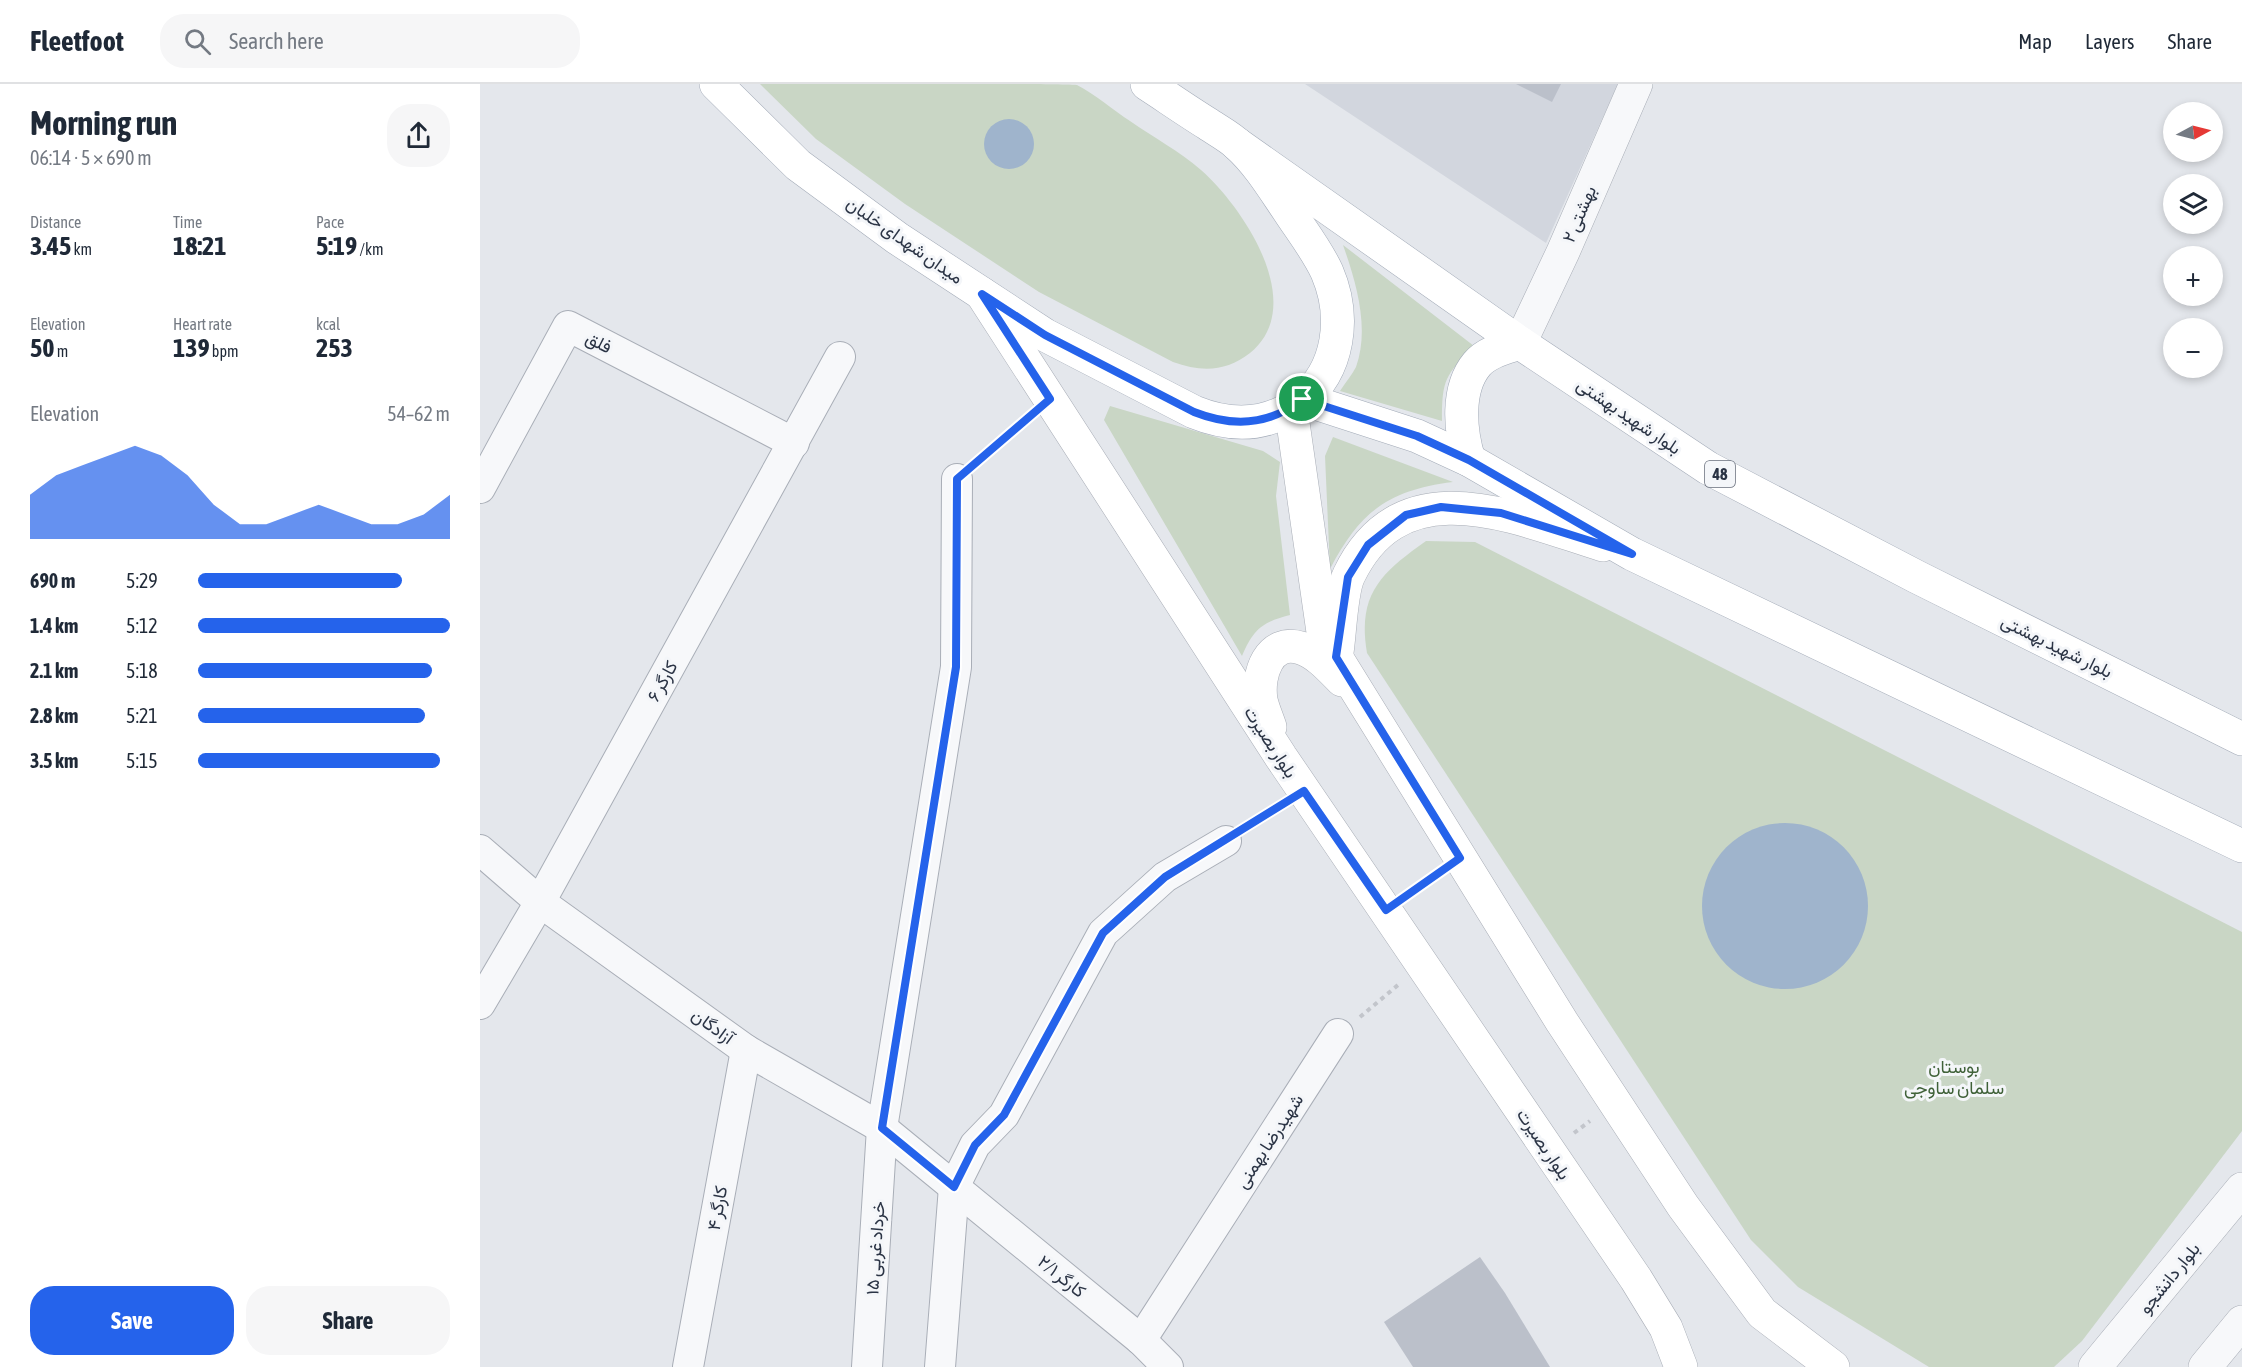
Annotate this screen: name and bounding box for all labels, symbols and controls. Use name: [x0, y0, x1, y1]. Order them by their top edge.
search box: [160, 14, 580, 68]
text: Fleetfoot: [30, 25, 124, 57]
icon: search: [181, 25, 214, 58]
text: Search here: [229, 28, 324, 54]
text: Map: [2018, 29, 2052, 53]
text: Layers: [2085, 29, 2135, 53]
text: Share: [2168, 29, 2212, 53]
north arrow: [2163, 102, 2223, 162]
map controls: [2163, 102, 2223, 378]
text: Morning run: [30, 104, 177, 142]
button: share: [387, 104, 450, 167]
text: 06:14 · 5 × 690 m: [30, 146, 152, 169]
button: layers: [2163, 174, 2223, 234]
street label: بهشتی ۲: [1558, 183, 1601, 246]
street label: میدان شهدای خلبان: [842, 192, 967, 289]
text: Distance: [30, 213, 81, 231]
text: Time: [173, 213, 202, 231]
text: Pace: [316, 213, 344, 231]
text: 3.45: [30, 231, 71, 261]
text: 18:21: [173, 231, 227, 261]
text: 5:19: [316, 231, 357, 261]
text: km: [71, 240, 92, 258]
text: /km: [357, 240, 383, 258]
button: +: [2163, 246, 2223, 306]
text: Elevation: [30, 315, 85, 333]
text: Heart rate: [173, 315, 232, 333]
text: kcal: [316, 315, 340, 333]
button: −: [2163, 318, 2223, 378]
street label: فلق: [582, 327, 616, 358]
text: 50: [30, 333, 54, 363]
text: 139: [173, 333, 210, 363]
text: 253: [316, 333, 353, 363]
text: m: [54, 342, 68, 360]
text: bpm: [210, 342, 239, 360]
pin: [1276, 373, 1327, 424]
street label: بلوار شهید بهشتی: [1572, 373, 1685, 459]
icon: arrive: [1285, 382, 1318, 415]
text: Elevation: [30, 402, 99, 425]
text: 54–62 m: [387, 402, 450, 425]
road number: 48: [1705, 461, 1735, 487]
text: 690 m: [30, 569, 75, 592]
text: 5:29: [126, 569, 158, 592]
street label: بلوار شهید بهشتی: [1998, 610, 2116, 683]
text: 1.4 km: [30, 614, 78, 637]
text: 5:12: [126, 614, 158, 637]
street label: کارگر ۶: [642, 657, 683, 706]
text: 2.1 km: [30, 659, 78, 682]
text: 5:18: [126, 659, 158, 682]
street label: بلوار بصیرت: [1239, 702, 1302, 782]
text: 2.8 km: [30, 704, 78, 727]
text: 5:21: [126, 704, 158, 727]
text: 3.5 km: [30, 749, 78, 772]
text: 5:15: [126, 749, 158, 772]
street label: آزادگان: [687, 1004, 739, 1050]
park label: بوستان سلمان ساوجی: [1904, 1056, 2004, 1099]
street label: شهیدرضا بهمنی: [1231, 1090, 1308, 1193]
street label: بلوار بصیرت: [1512, 1105, 1575, 1184]
street label: کارگر ۴: [703, 1184, 732, 1232]
street label: ۱۵ خرداد غربی: [861, 1200, 890, 1296]
street label: بلوار دانشجو: [2134, 1238, 2205, 1318]
street label: کارگر ۲/۱: [1033, 1250, 1090, 1302]
button: Save: [30, 1286, 234, 1355]
button: Share: [246, 1286, 450, 1355]

